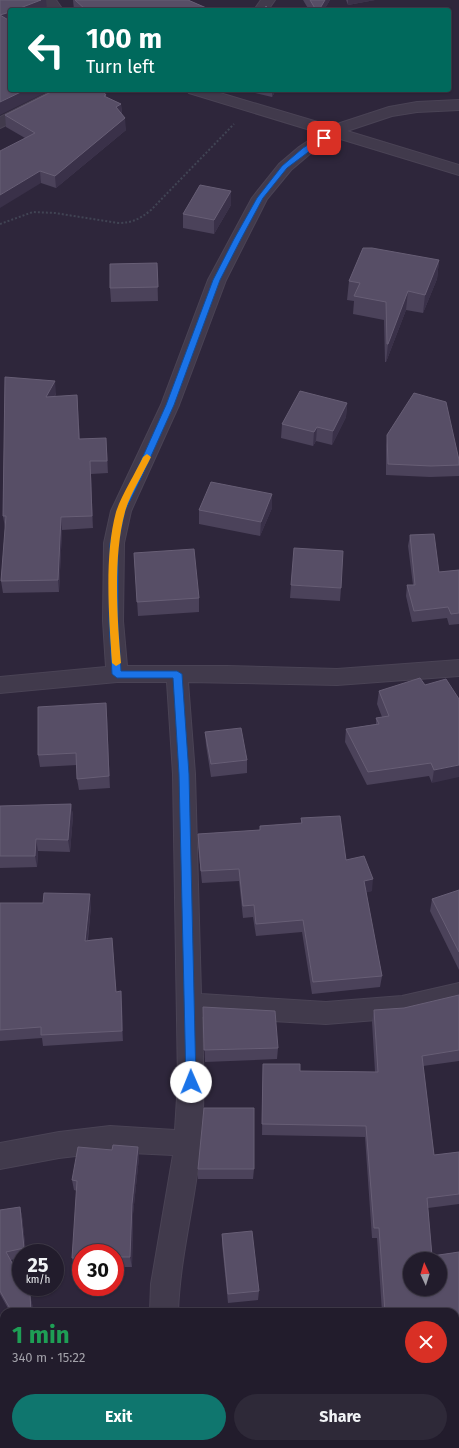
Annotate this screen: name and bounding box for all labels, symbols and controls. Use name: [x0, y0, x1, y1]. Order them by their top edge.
text: 100 m: [86, 22, 162, 55]
icon: left: [20, 24, 72, 76]
text: Turn left: [86, 56, 155, 78]
pin: [307, 121, 341, 155]
icon: arrive: [313, 127, 335, 149]
position arrow: [170, 1061, 212, 1103]
speed limit sign: 30: [72, 1244, 124, 1296]
north arrow: [403, 1252, 447, 1296]
map controls: [403, 1252, 447, 1296]
text: 25: [27, 1253, 49, 1277]
text: km/h: [26, 1274, 50, 1286]
text: 1 min: [12, 1321, 70, 1349]
button: close: [405, 1321, 447, 1363]
text: 340 m · 15:22: [12, 1350, 85, 1365]
button: Exit: [12, 1394, 226, 1440]
button: Share: [234, 1394, 447, 1440]

